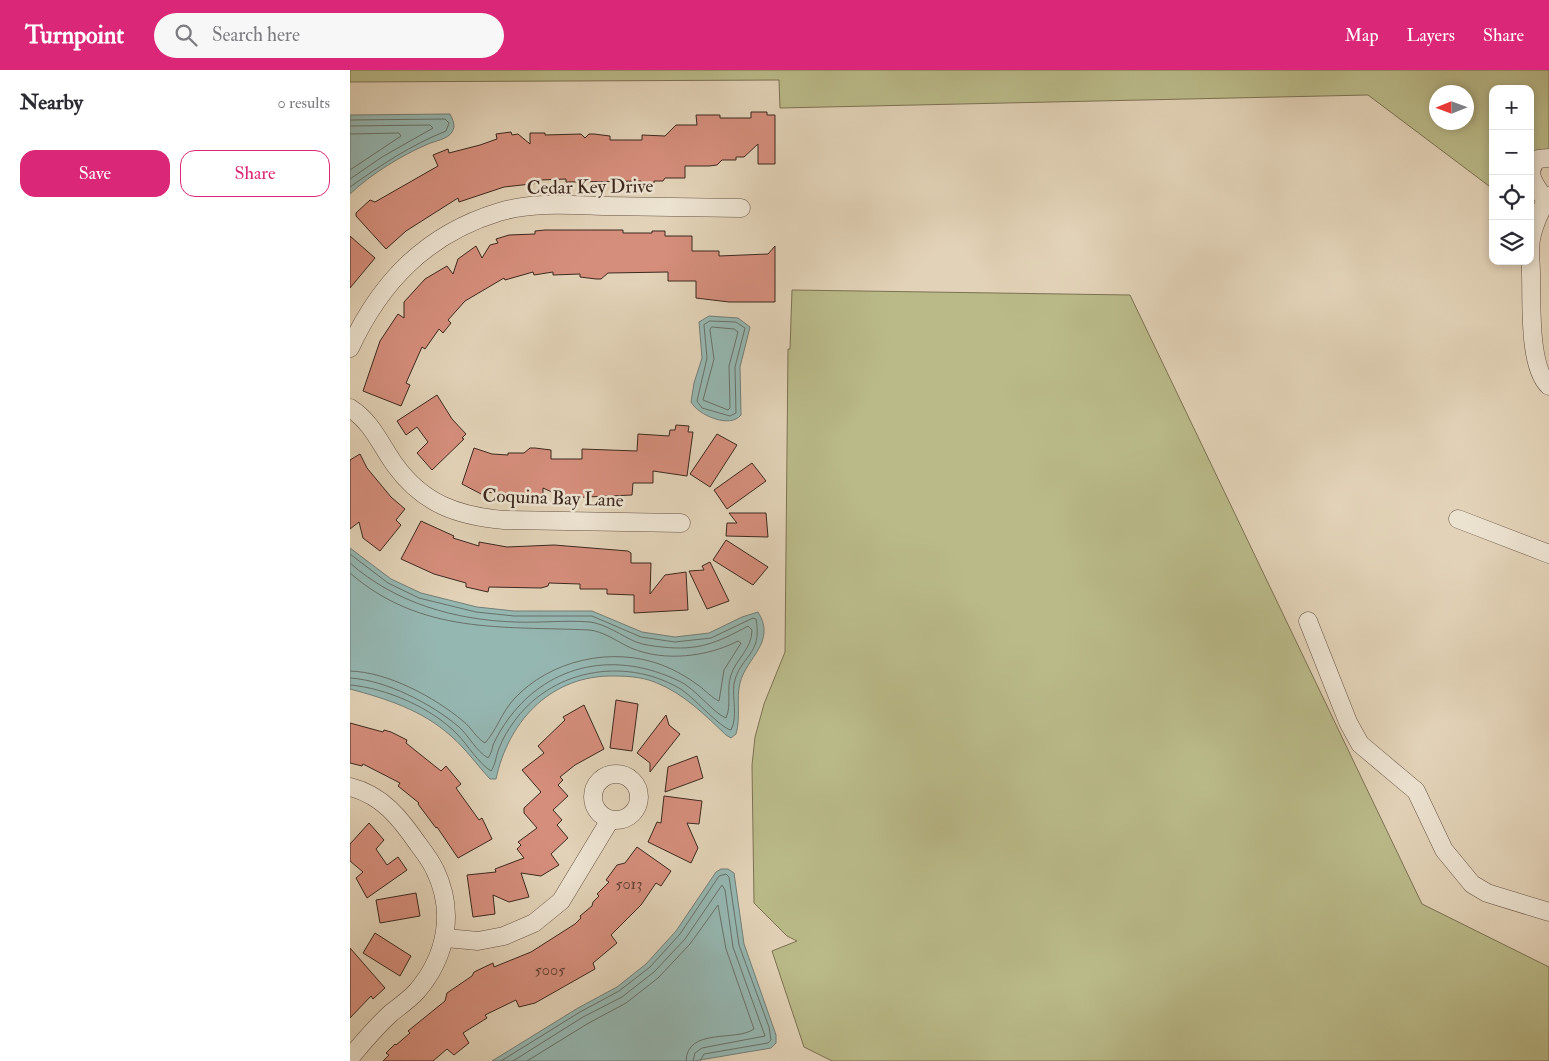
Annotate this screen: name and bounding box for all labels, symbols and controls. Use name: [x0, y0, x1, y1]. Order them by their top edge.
search box: [154, 13, 504, 58]
text: Turnpoint: [25, 20, 124, 51]
icon: search: [172, 21, 200, 49]
text: Search here: [212, 23, 300, 47]
text: Map: [1345, 24, 1379, 47]
text: Layers: [1407, 24, 1455, 47]
text: Share: [1483, 24, 1524, 47]
north arrow: [1429, 85, 1474, 130]
map controls: [1489, 85, 1534, 265]
button: +: [1489, 85, 1534, 130]
text: Nearby: [20, 89, 83, 116]
text: 0 results: [277, 93, 330, 113]
button: −: [1489, 130, 1534, 175]
button: Save: [20, 150, 170, 197]
button: Share: [180, 150, 330, 197]
street label: Cedar Key Drive: [526, 174, 654, 200]
button: locate: [1489, 175, 1534, 220]
button: layers: [1489, 220, 1534, 265]
street label: Coquina Bay Lane: [482, 484, 624, 512]
house number: 5013: [616, 874, 642, 894]
house number: 5005: [535, 960, 565, 980]

